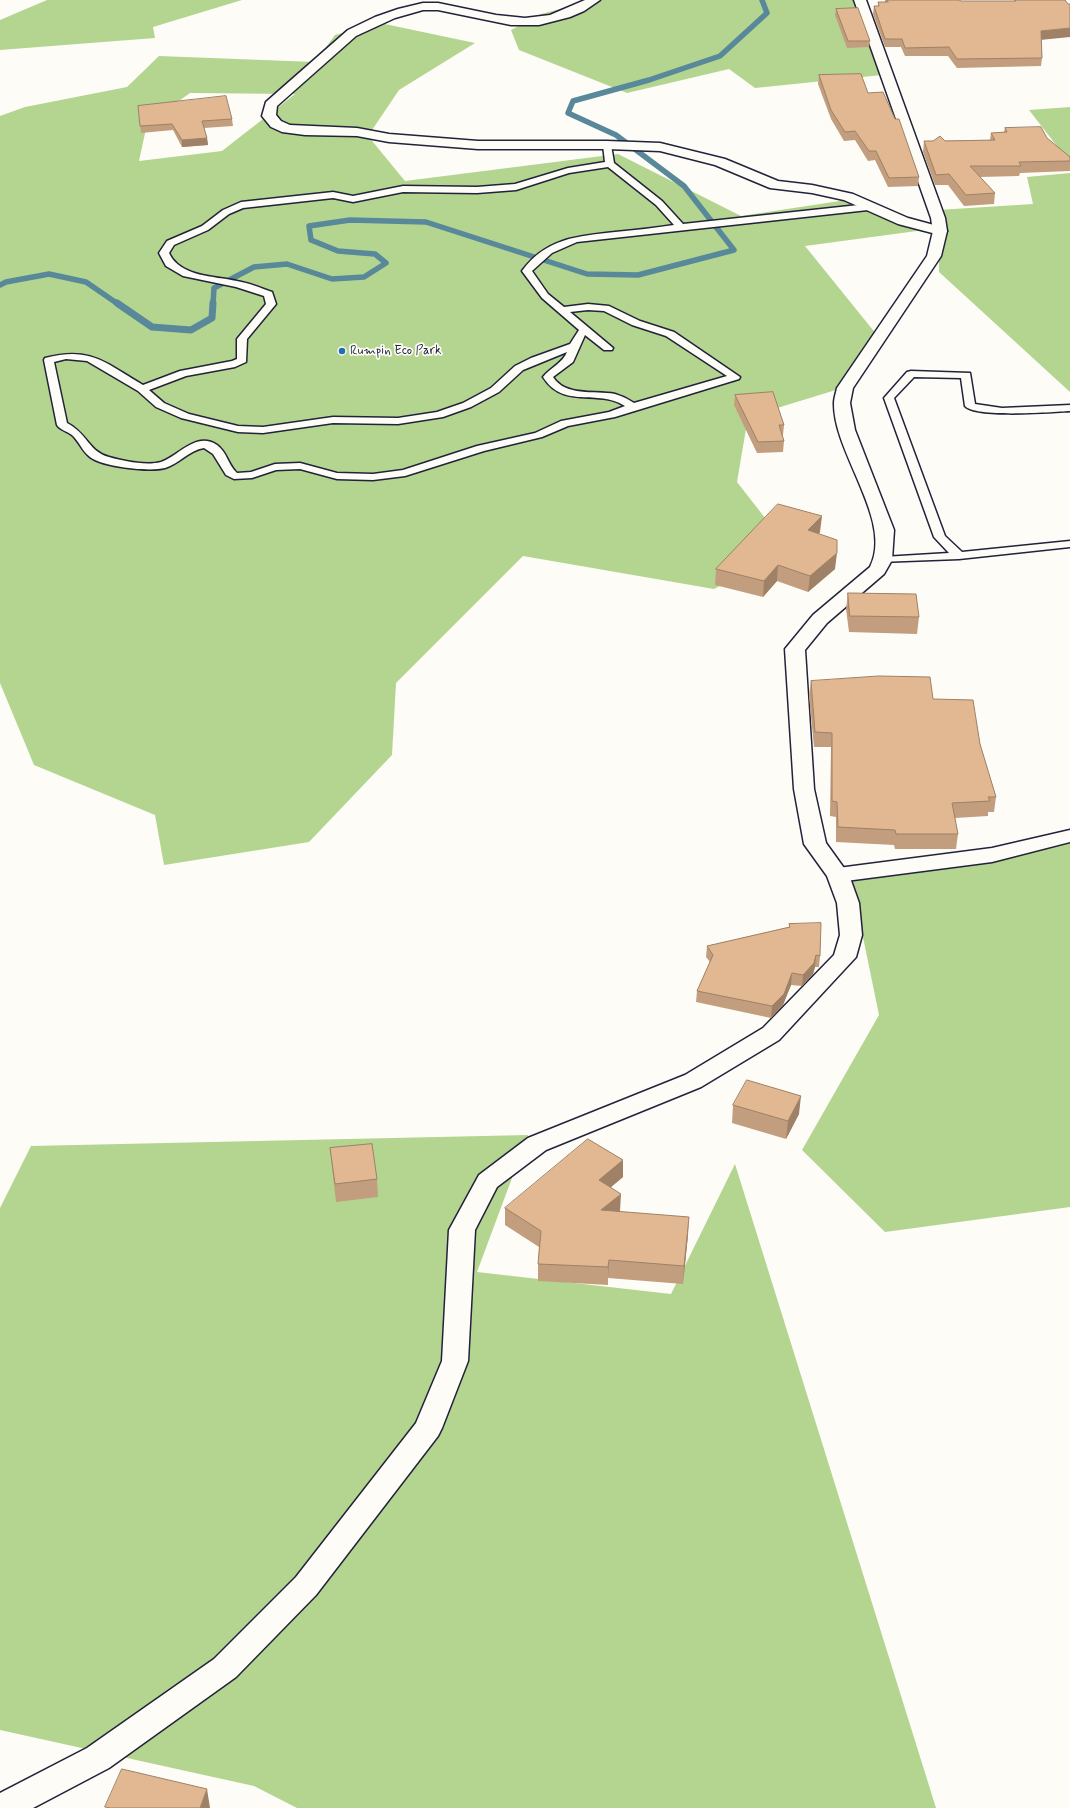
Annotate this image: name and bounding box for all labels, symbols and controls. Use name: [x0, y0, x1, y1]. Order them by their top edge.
place label: Rumpin Eco Park: [350, 343, 441, 359]
marker: Rumpin Eco Park: [337, 346, 347, 356]

